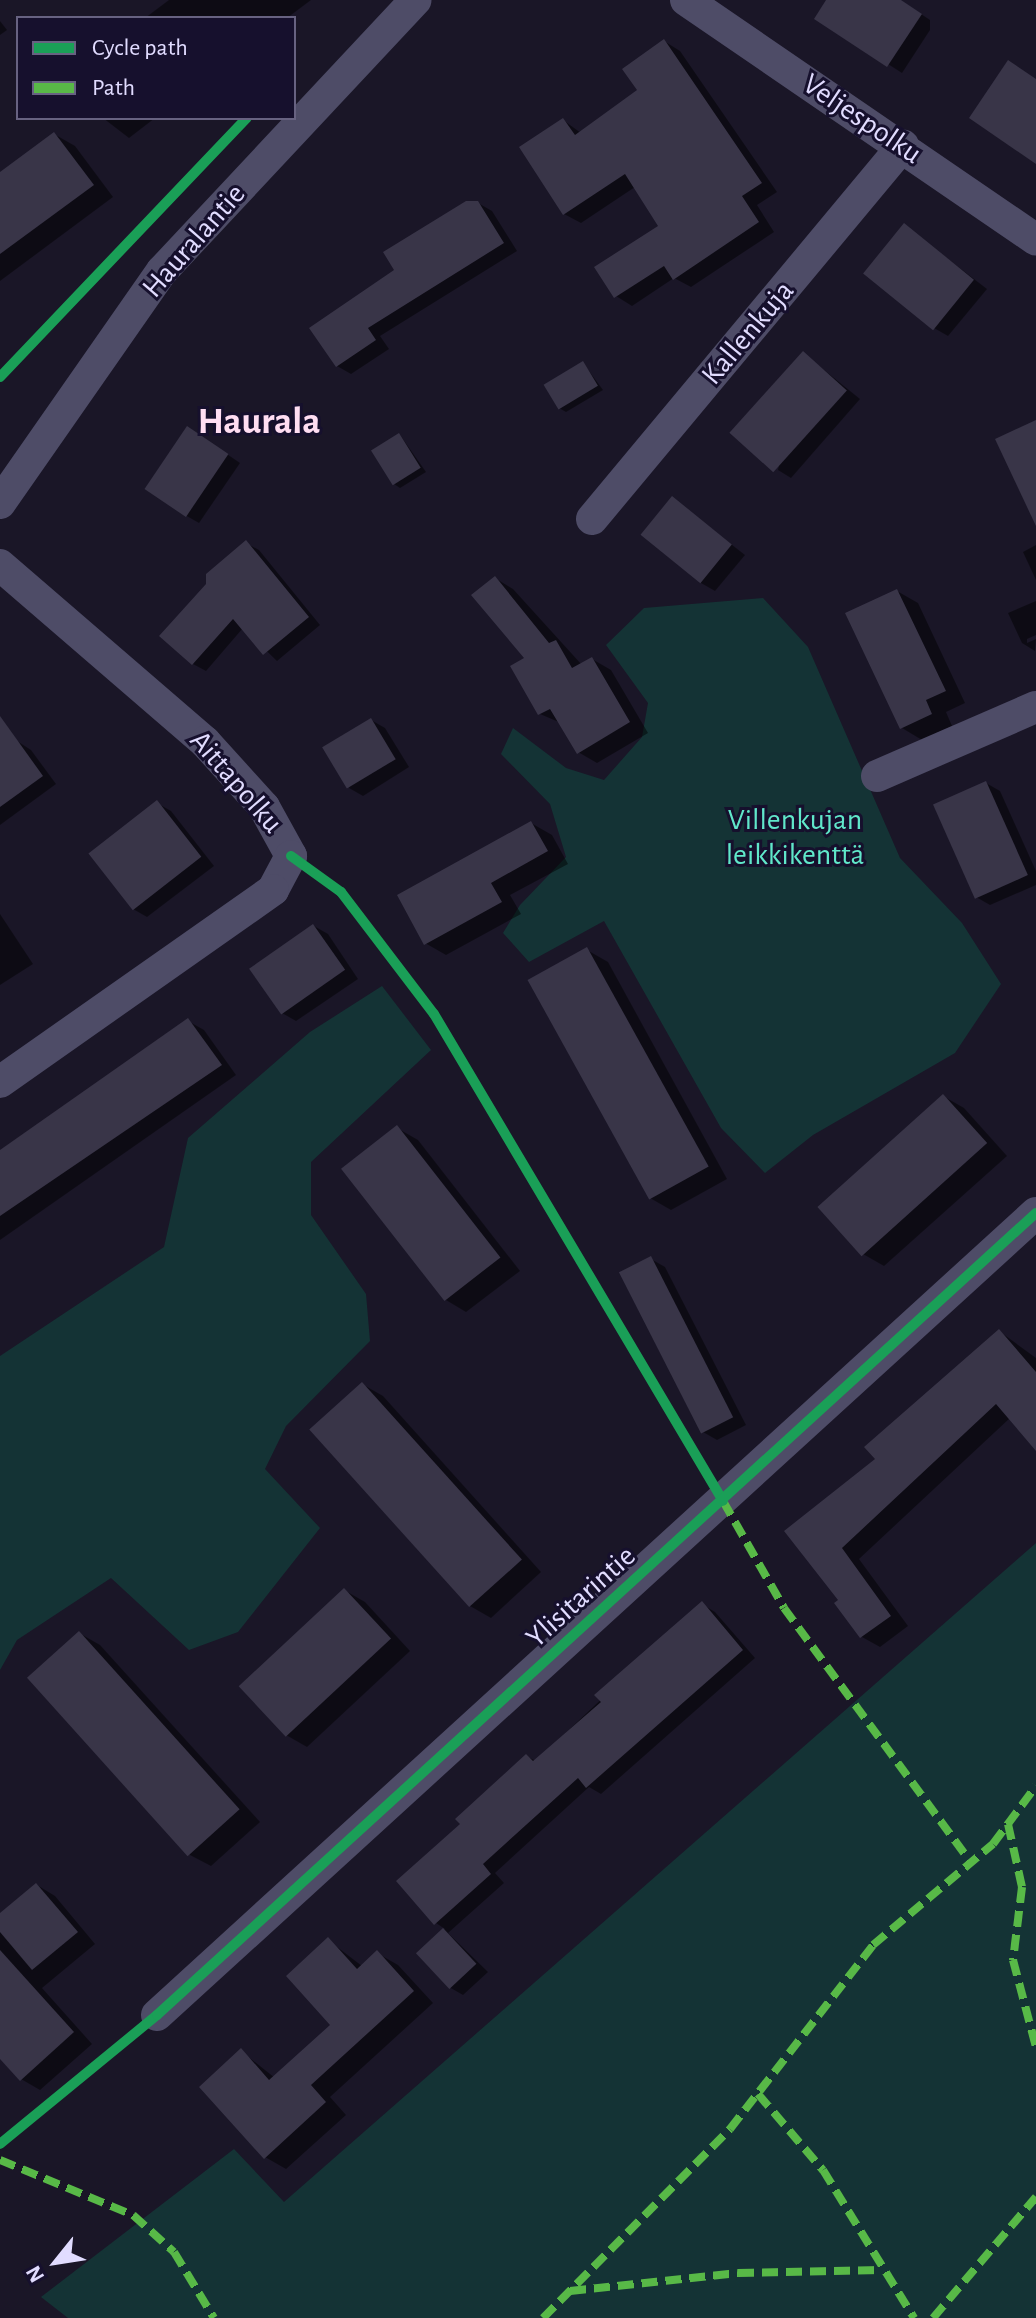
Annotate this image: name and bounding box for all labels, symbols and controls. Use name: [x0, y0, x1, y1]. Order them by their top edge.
legend: [16, 16, 296, 120]
text: Cycle path: [92, 36, 188, 60]
street label: Veljespolku: [796, 66, 928, 172]
text: Path: [92, 76, 135, 100]
street label: Hauralantie: [135, 177, 253, 305]
street label: Kallenkuja: [694, 274, 802, 392]
district label: Haurala: [197, 400, 321, 446]
street label: Aittapolku: [182, 723, 290, 841]
park label: Villenkujan leikkikenttä: [726, 802, 864, 872]
street label: Ylisitarintie: [519, 1538, 643, 1656]
north arrow: [16, 2222, 96, 2302]
text: N: [22, 2262, 49, 2286]

